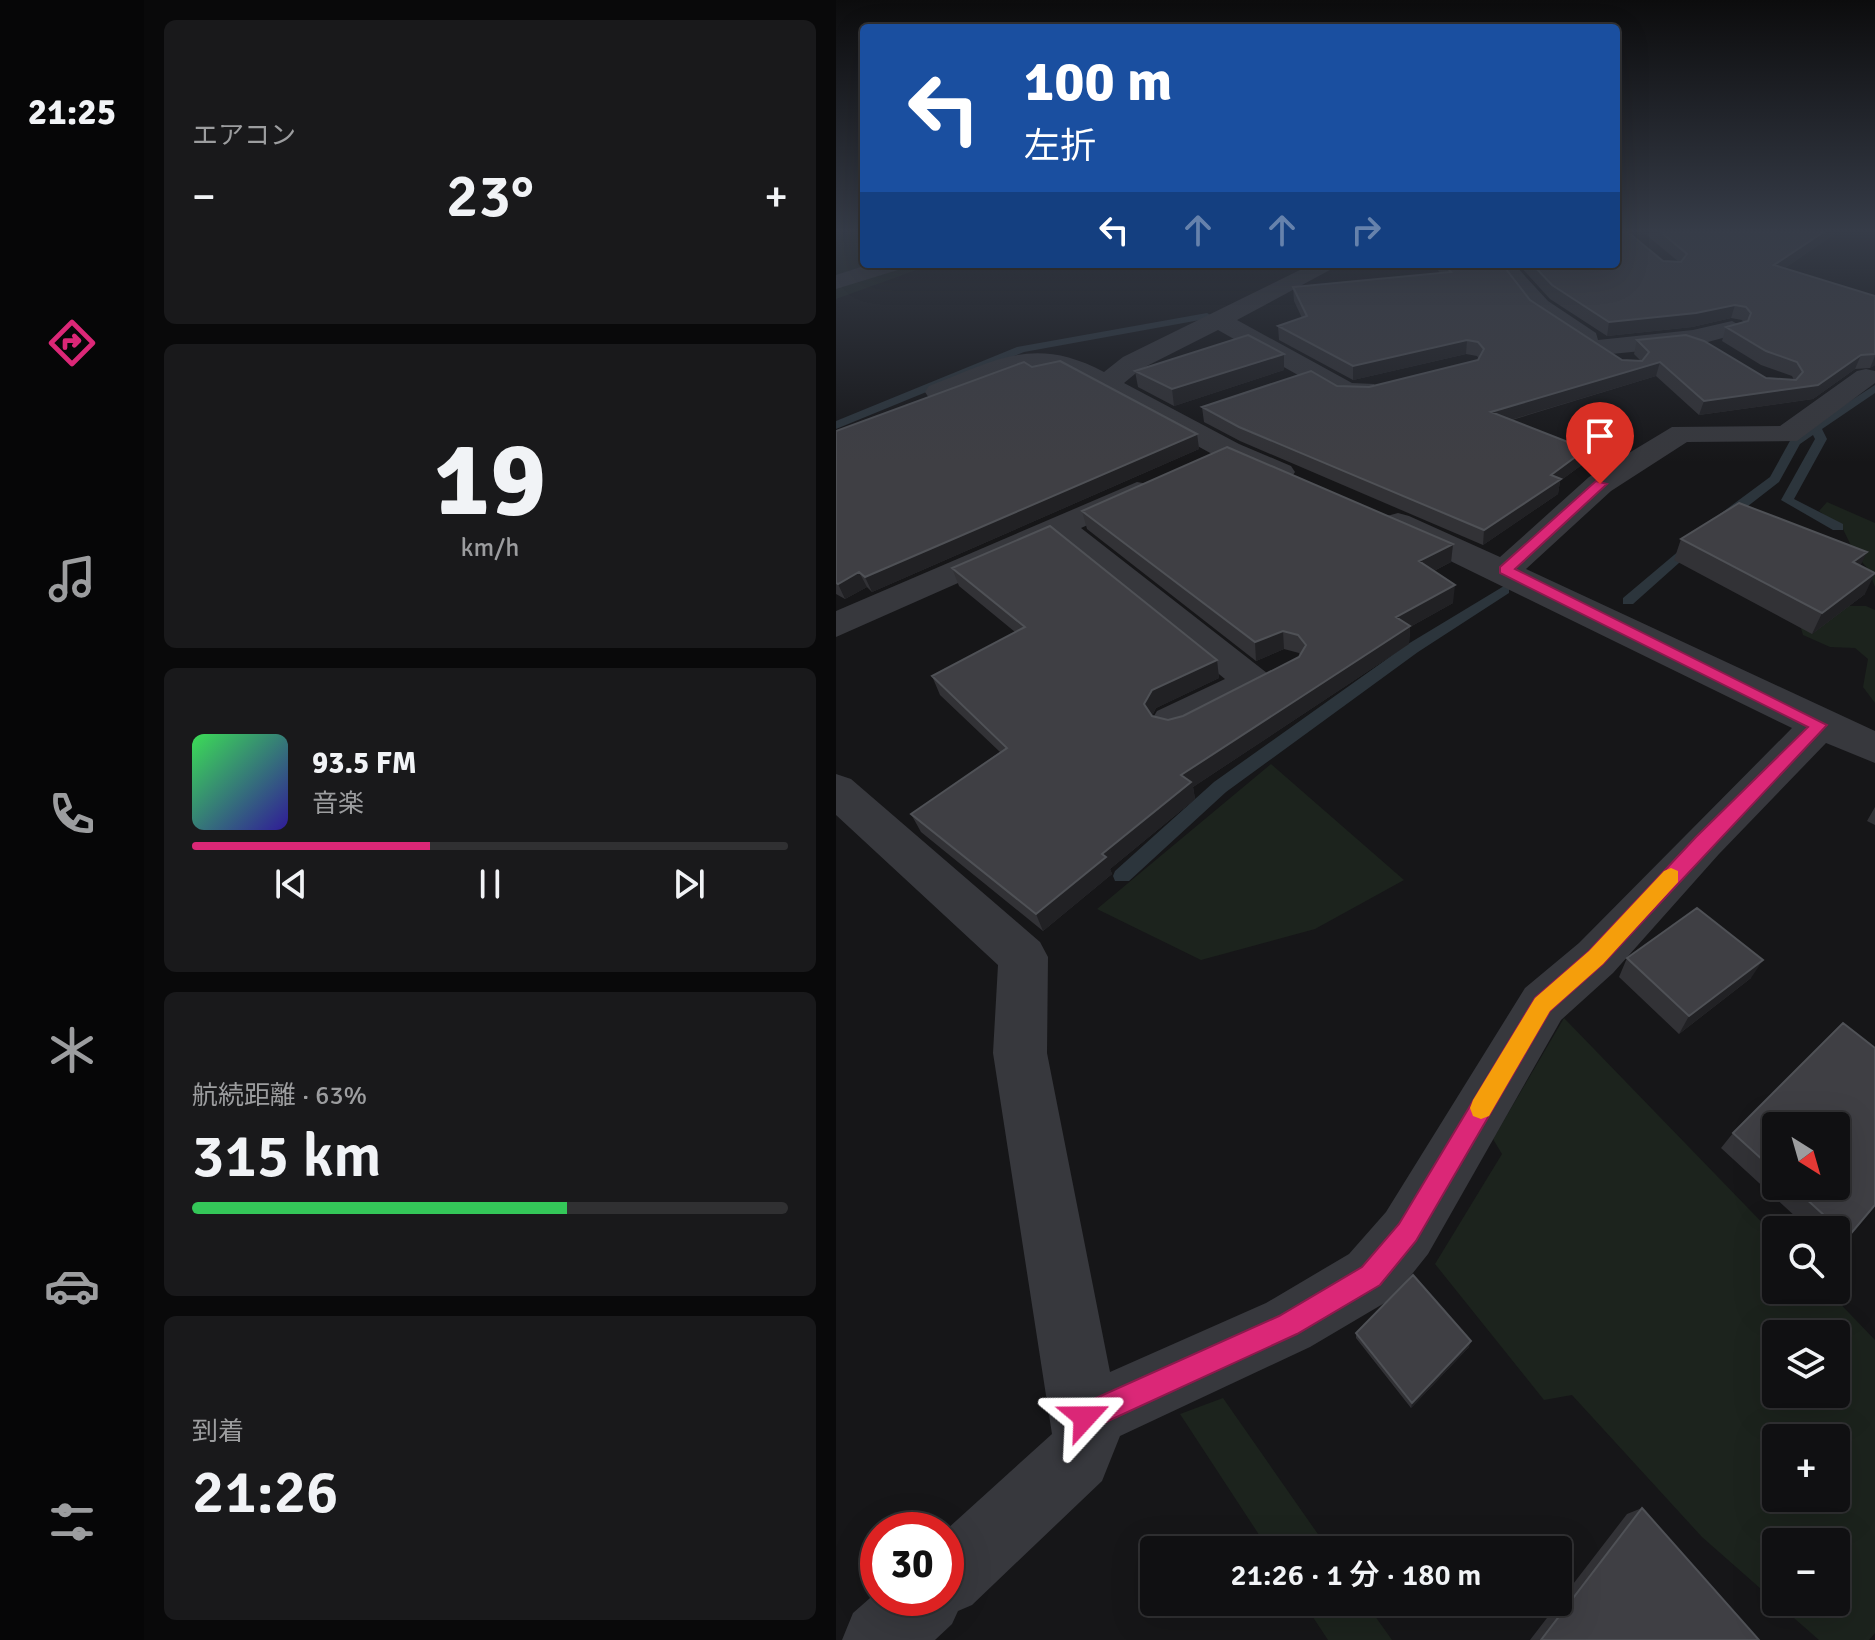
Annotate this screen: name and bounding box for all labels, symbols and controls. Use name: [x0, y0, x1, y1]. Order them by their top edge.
text: 100 m: [1024, 47, 1172, 116]
icon: left: [892, 56, 996, 160]
text: 21:25: [28, 90, 116, 135]
text: エアコン: [192, 120, 296, 152]
text: 左折: [1024, 124, 1096, 169]
text: 23°: [446, 160, 534, 234]
text: −: [192, 170, 216, 224]
text: +: [764, 170, 788, 224]
icon: left: [1092, 208, 1136, 252]
icon: ahead: [1176, 208, 1220, 252]
icon: ahead: [1260, 208, 1304, 252]
icon: right: [1344, 208, 1388, 252]
icon: directions: [44, 315, 100, 371]
pin: [1566, 402, 1634, 484]
icon: arrive: [1578, 414, 1622, 458]
text: 19: [434, 416, 546, 544]
text: km/h: [461, 532, 519, 564]
icon: music: [44, 551, 100, 607]
text: 93.5 FM: [312, 745, 417, 782]
icon: phone: [44, 786, 100, 842]
text: 音楽: [312, 788, 364, 820]
icon: previous: [269, 862, 313, 906]
icon: pause: [468, 862, 512, 906]
icon: next: [667, 862, 711, 906]
icon: climate: [44, 1022, 100, 1078]
text: 航続距離 · 63%: [192, 1080, 367, 1112]
north arrow: [1762, 1112, 1850, 1200]
map controls: [1762, 1112, 1850, 1616]
text: 315 km: [192, 1120, 381, 1194]
button: search: [1762, 1216, 1850, 1304]
icon: car: [44, 1258, 100, 1314]
button: layers: [1762, 1320, 1850, 1408]
position arrow: [1043, 1375, 1127, 1459]
text: 到着: [192, 1416, 244, 1448]
button: +: [1762, 1424, 1850, 1512]
text: 21:26: [192, 1456, 339, 1530]
icon: filters: [44, 1494, 100, 1550]
speed limit sign: 30: [860, 1512, 964, 1616]
button: −: [1762, 1528, 1850, 1616]
text: 21:26 · 1 分 · 180 m: [1231, 1557, 1481, 1594]

